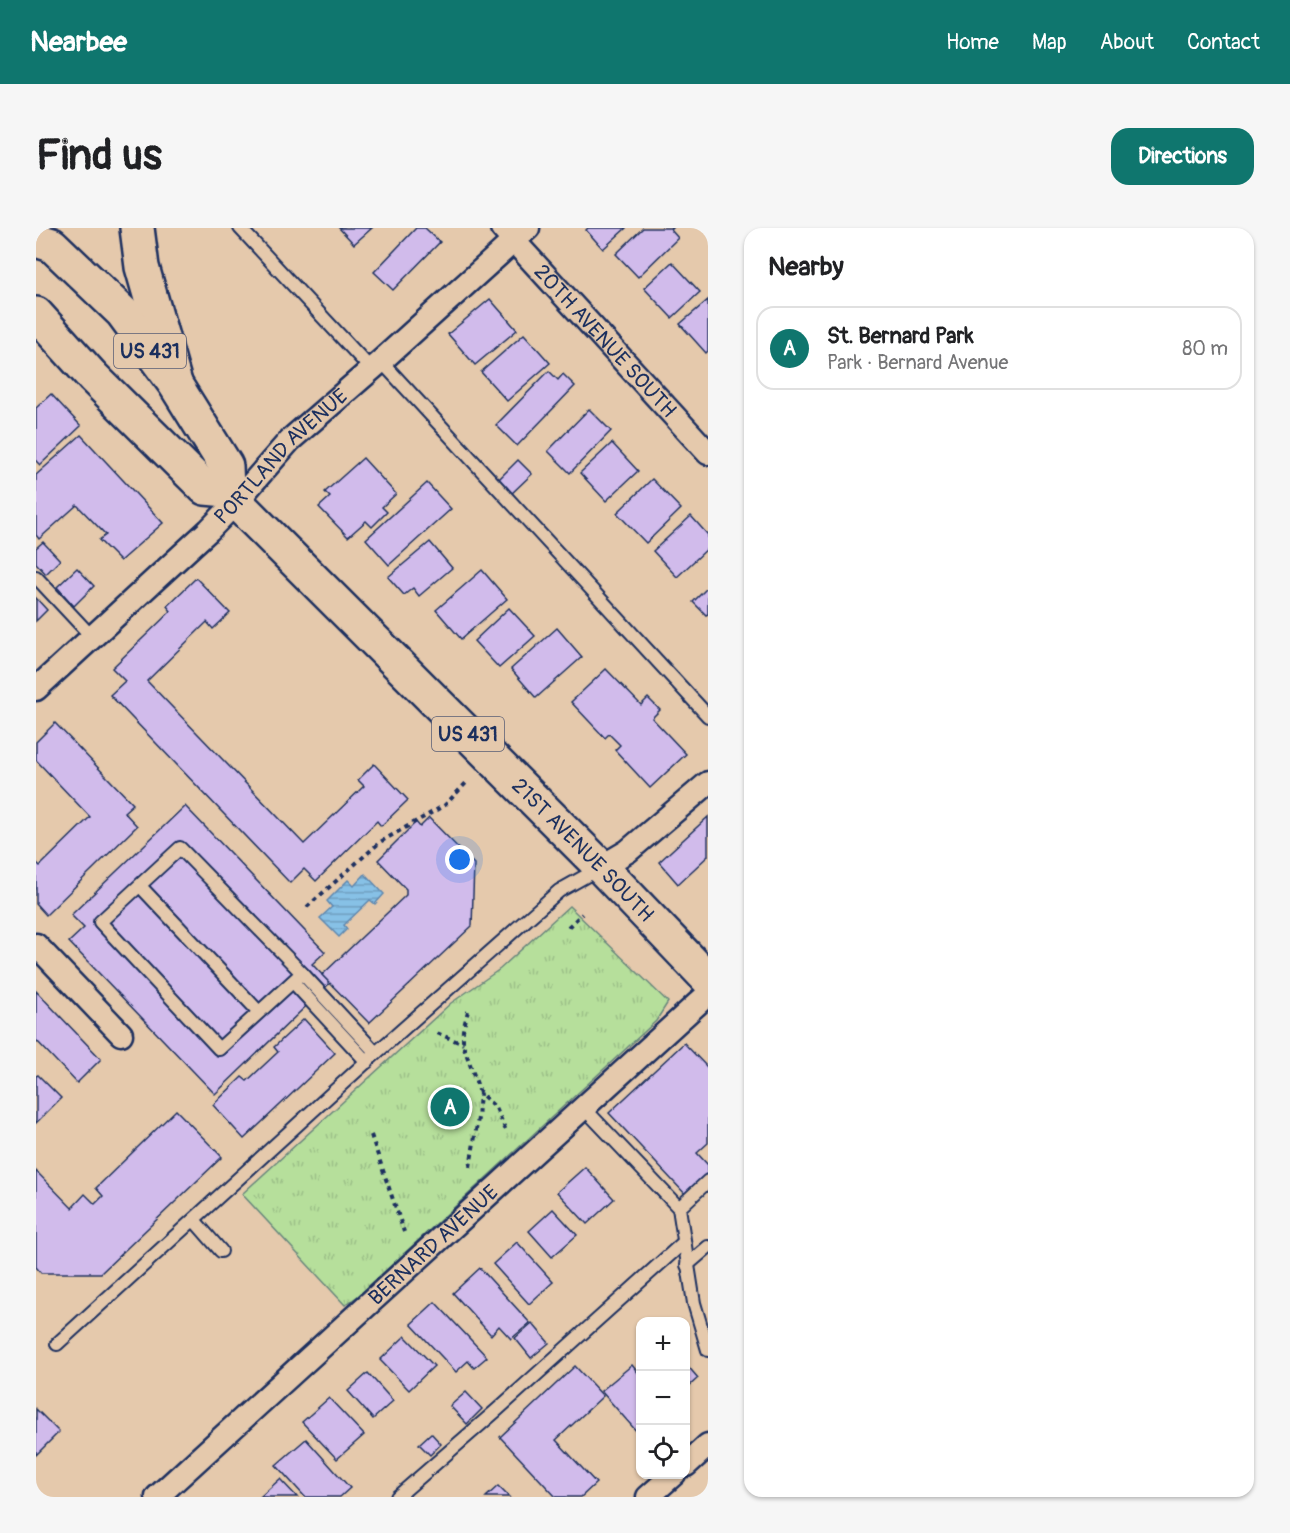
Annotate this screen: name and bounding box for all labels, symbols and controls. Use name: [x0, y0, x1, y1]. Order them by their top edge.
text: Nearbee: [30, 25, 127, 60]
text: Home: [946, 29, 999, 56]
text: Map: [1032, 29, 1067, 56]
text: About: [1100, 29, 1154, 56]
text: Contact: [1187, 29, 1260, 56]
button: Directions: [1111, 128, 1254, 185]
text: Find us: [36, 130, 162, 182]
text: Nearby: [768, 251, 844, 283]
street label: 20TH AVENUE SOUTH: [528, 259, 682, 423]
text: St. Bernard Park: [827, 322, 974, 350]
road number: US 431: [114, 334, 186, 368]
text: A: [783, 336, 796, 361]
text: 80 m: [1182, 336, 1228, 361]
text: Park · Bernard Avenue: [827, 350, 1008, 375]
street label: PORTLAND AVENUE: [208, 383, 353, 530]
road number: US 431: [432, 717, 504, 751]
street label: 21ST AVENUE SOUTH: [506, 772, 660, 928]
your location: [445, 845, 474, 874]
pin: A: [430, 1084, 470, 1130]
street label: BERNARD AVENUE: [363, 1179, 504, 1311]
map controls: [636, 1317, 690, 1479]
button: +: [636, 1317, 690, 1371]
button: −: [636, 1371, 690, 1425]
button: locate: [636, 1425, 690, 1479]

